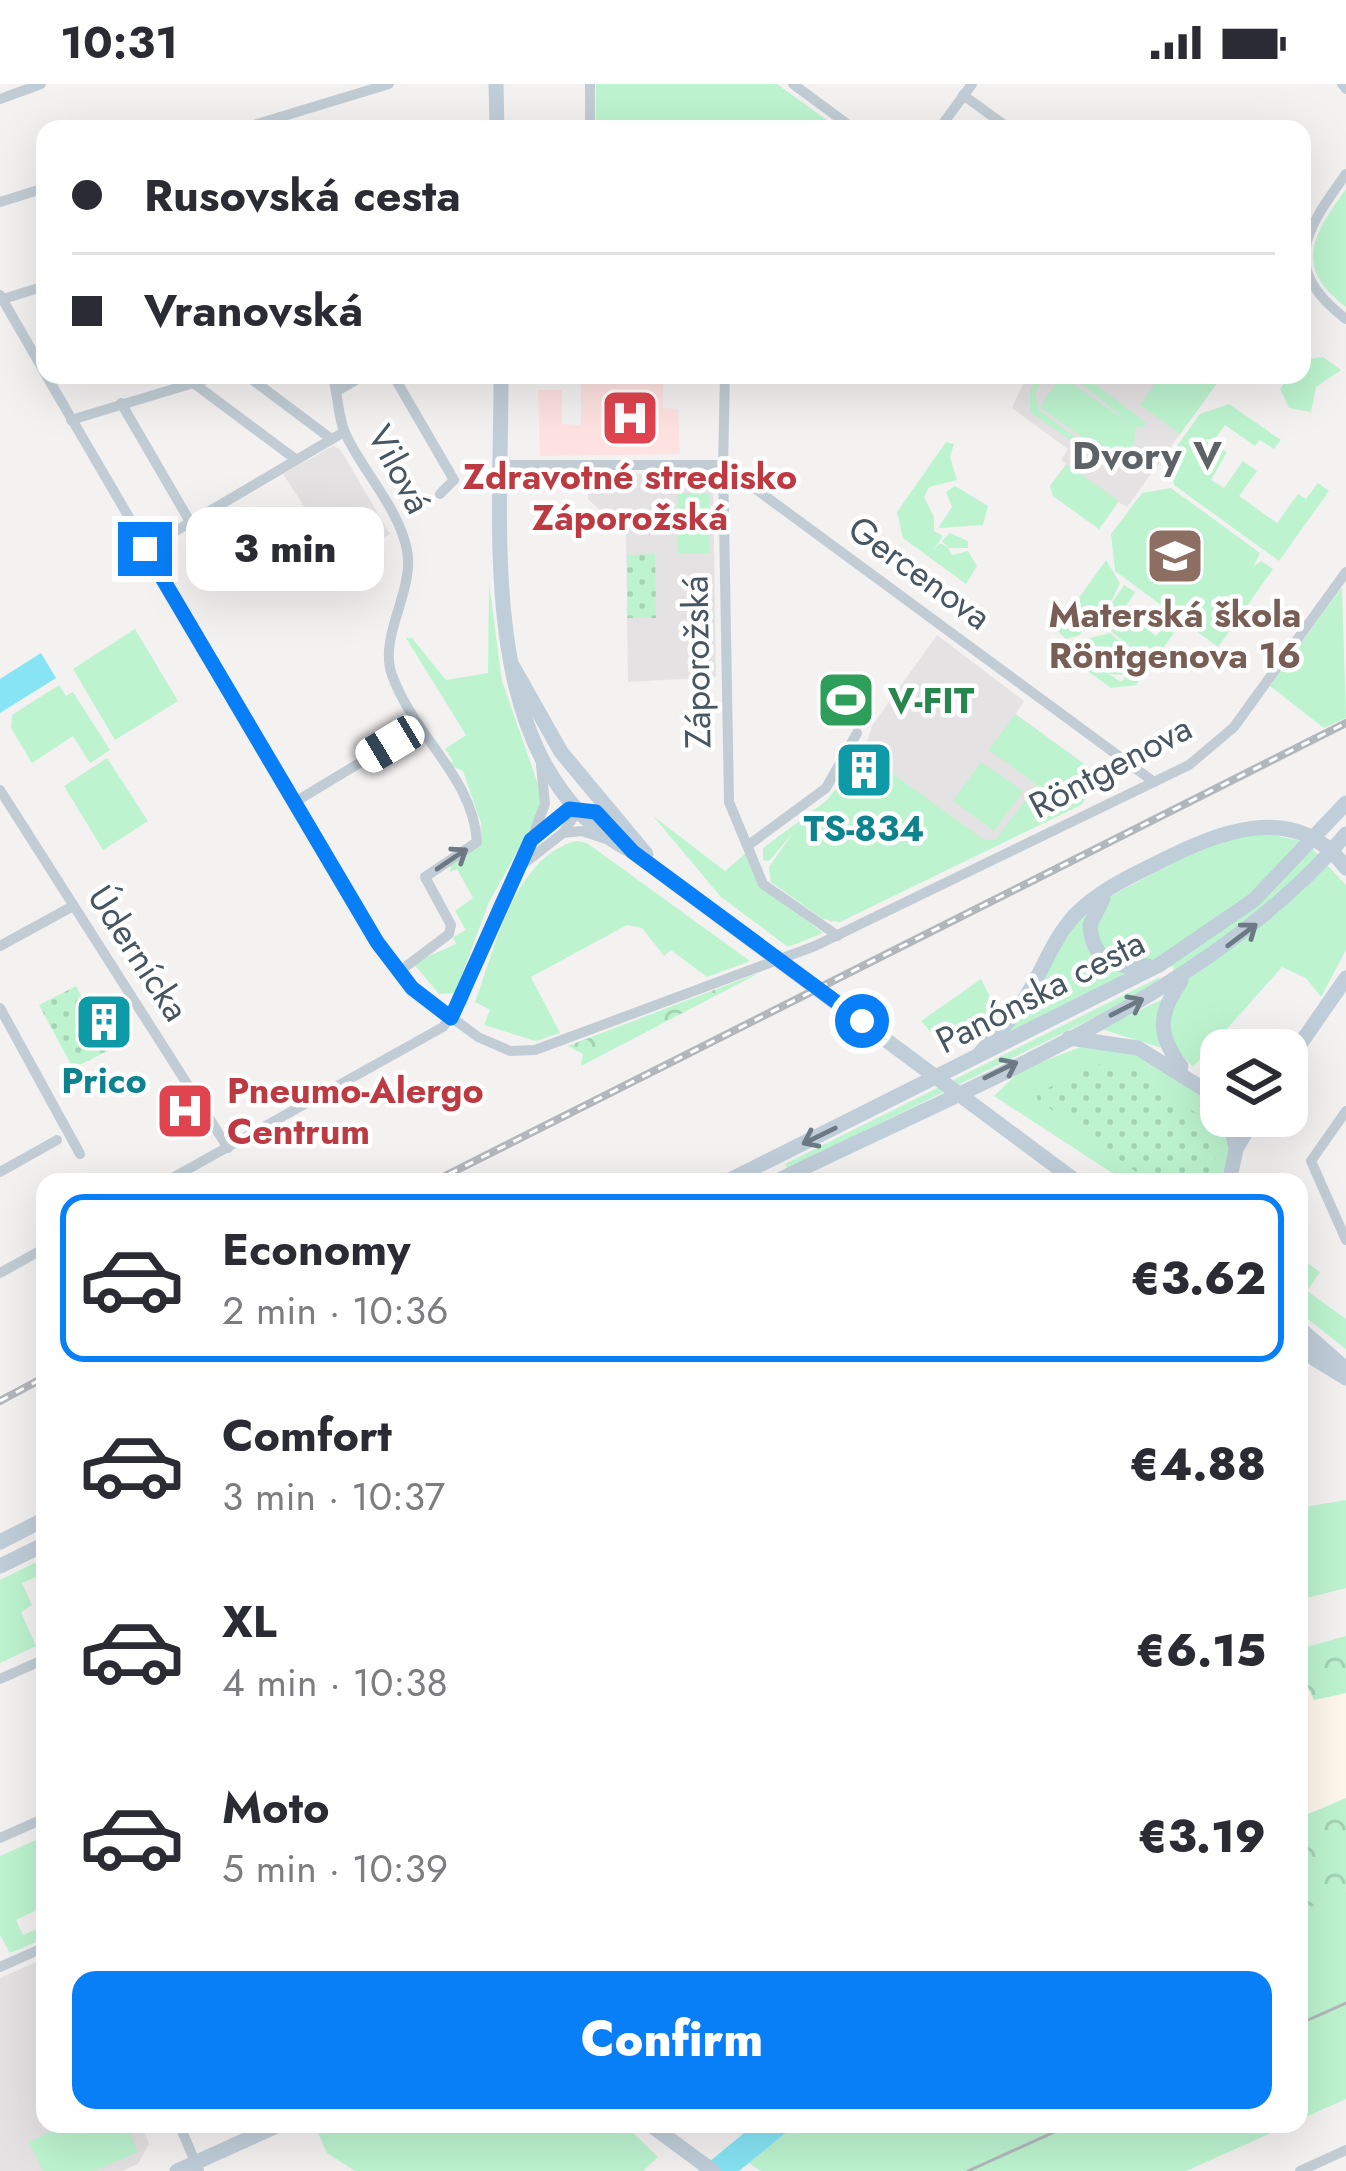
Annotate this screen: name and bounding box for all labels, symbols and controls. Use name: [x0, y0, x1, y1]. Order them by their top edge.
text: 10:31: [60, 10, 178, 75]
text: Rusovská cesta: [144, 163, 461, 228]
text: Vranovská: [144, 278, 363, 343]
hospital icon: Zdravotné stredisko Záporožská: [599, 387, 661, 449]
street label: Vilová: [355, 415, 445, 523]
district label: Dvory V: [1072, 427, 1222, 484]
place label: Zdravotné stredisko Záporožská: [463, 450, 797, 543]
street label: Gercenova: [838, 502, 1002, 642]
callout: 3 min: [187, 507, 385, 591]
text: 3 min: [233, 520, 337, 577]
route end: [118, 522, 172, 576]
school or university icon: Materská škola Röntgenova 16: [1144, 525, 1206, 587]
street label: Záporožská: [668, 575, 724, 749]
place label: Materská škola Röntgenova 16: [1049, 588, 1301, 681]
sports icon: V-FIT: [815, 669, 877, 731]
place label: V-FIT: [887, 674, 975, 726]
street label: Röntgenova: [1019, 701, 1201, 831]
car: [350, 710, 430, 778]
building icon: TS-834: [833, 739, 895, 801]
place label: TS-834: [804, 802, 924, 854]
one-way arrow: [435, 846, 469, 871]
street label: Údernícka: [76, 875, 202, 1031]
street label: Panónska cesta: [927, 916, 1153, 1066]
one-way arrow: [1226, 922, 1258, 948]
building icon: Prico: [73, 991, 135, 1053]
route start: [835, 994, 889, 1048]
one-way arrow: [1108, 994, 1144, 1017]
map controls: [1200, 1029, 1308, 1137]
button: layers: [1200, 1029, 1308, 1137]
place label: Prico: [61, 1054, 147, 1106]
one-way arrow: [982, 1058, 1018, 1080]
place label: Pneumo-Alergo Centrum: [227, 1064, 484, 1157]
hospital icon: Pneumo-Alergo Centrum: [154, 1080, 216, 1142]
one-way arrow: [802, 1126, 838, 1148]
text: Economy: [222, 1217, 410, 1282]
icon: car: [78, 1224, 186, 1332]
text: €3.62: [1130, 1246, 1266, 1311]
text: 2 min · 10:36: [222, 1282, 448, 1339]
text: Comfort: [222, 1403, 392, 1468]
icon: car: [78, 1410, 186, 1518]
text: €4.88: [1129, 1432, 1266, 1497]
text: 3 min · 10:37: [222, 1468, 445, 1525]
text: XL: [222, 1589, 277, 1654]
icon: car: [78, 1596, 186, 1704]
text: €6.15: [1136, 1618, 1266, 1683]
text: 4 min · 10:38: [222, 1654, 448, 1711]
text: Moto: [222, 1775, 330, 1840]
icon: car: [78, 1782, 186, 1890]
text: €3.19: [1137, 1804, 1266, 1869]
text: 5 min · 10:39: [222, 1840, 448, 1897]
button: Confirm: [72, 1971, 1272, 2109]

